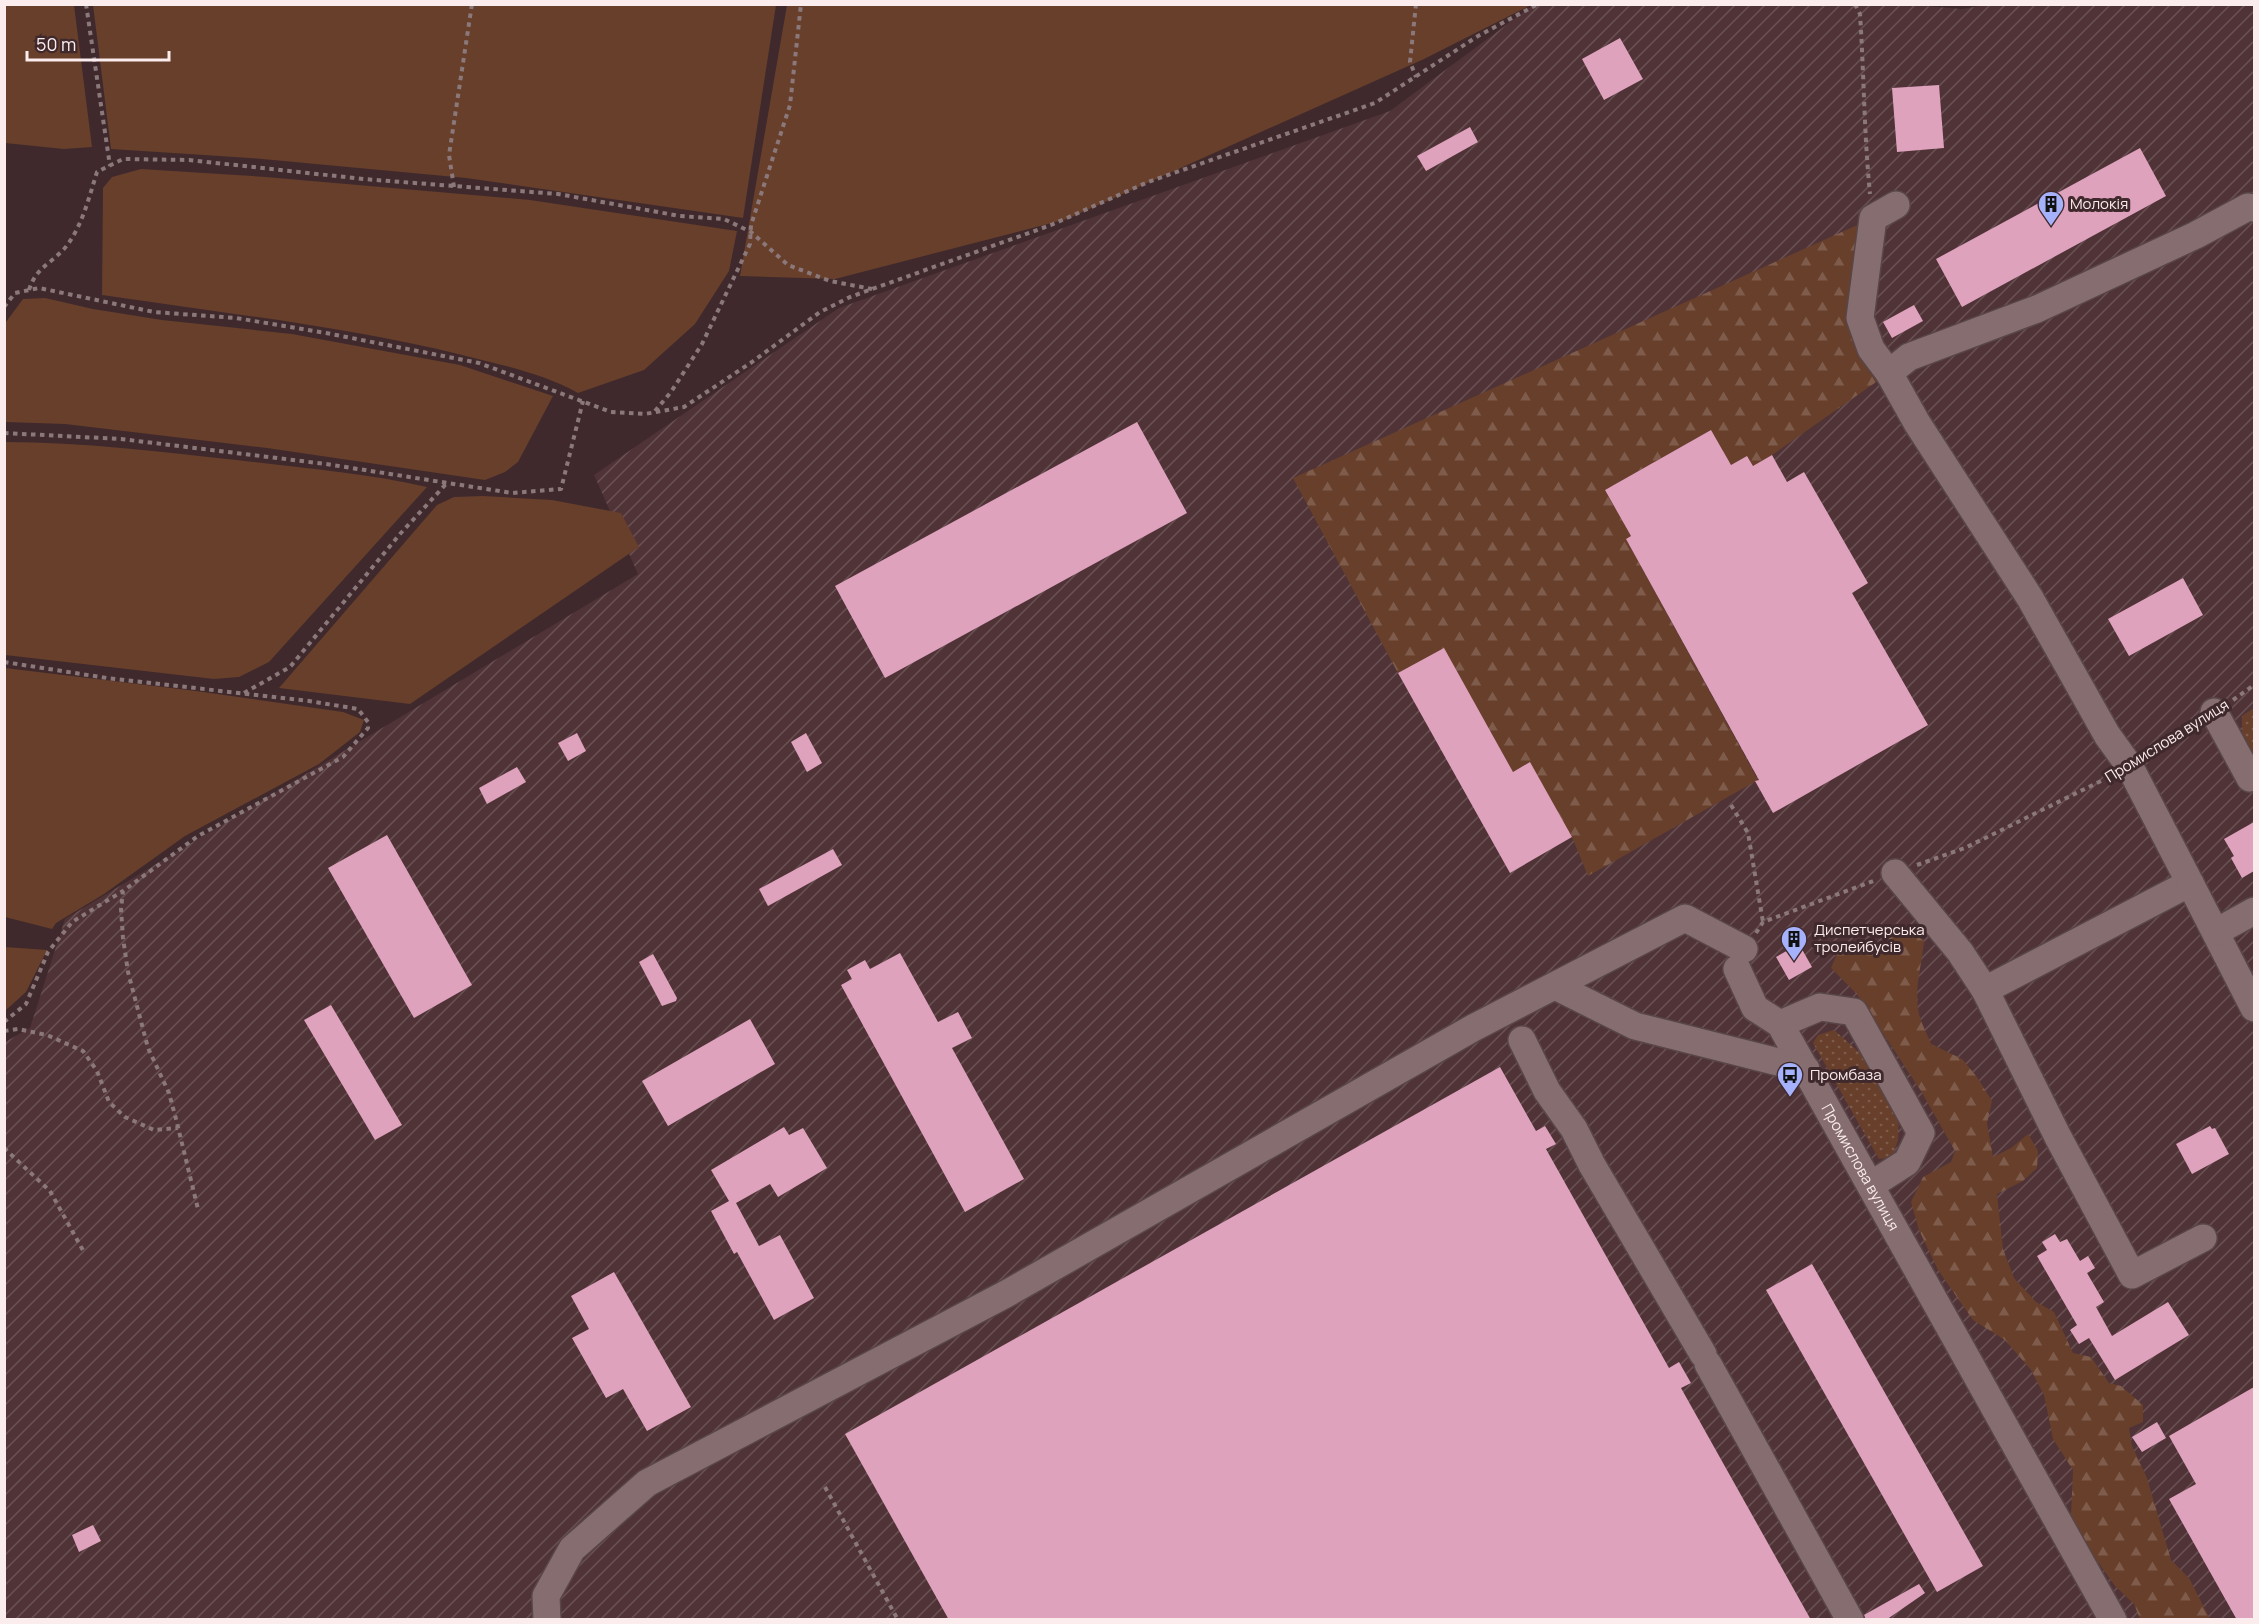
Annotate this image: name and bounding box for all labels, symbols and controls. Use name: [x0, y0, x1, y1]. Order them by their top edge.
scale bar: [27, 24, 170, 62]
text: 50 m: [36, 32, 76, 56]
building icon: Молокія: [2036, 189, 2066, 227]
place label: Молокія: [2070, 193, 2128, 214]
street label: Промислова вулиця: [2101, 694, 2233, 787]
place label: Диспетчерська тролейбусів: [1814, 919, 1925, 957]
building icon: Диспетчерська тролейбусів: [1779, 924, 1809, 962]
bus stop icon: Промбаза: [1775, 1060, 1805, 1098]
place label: Промбаза: [1810, 1064, 1882, 1085]
street label: Промислова вулиця: [1817, 1100, 1905, 1235]

